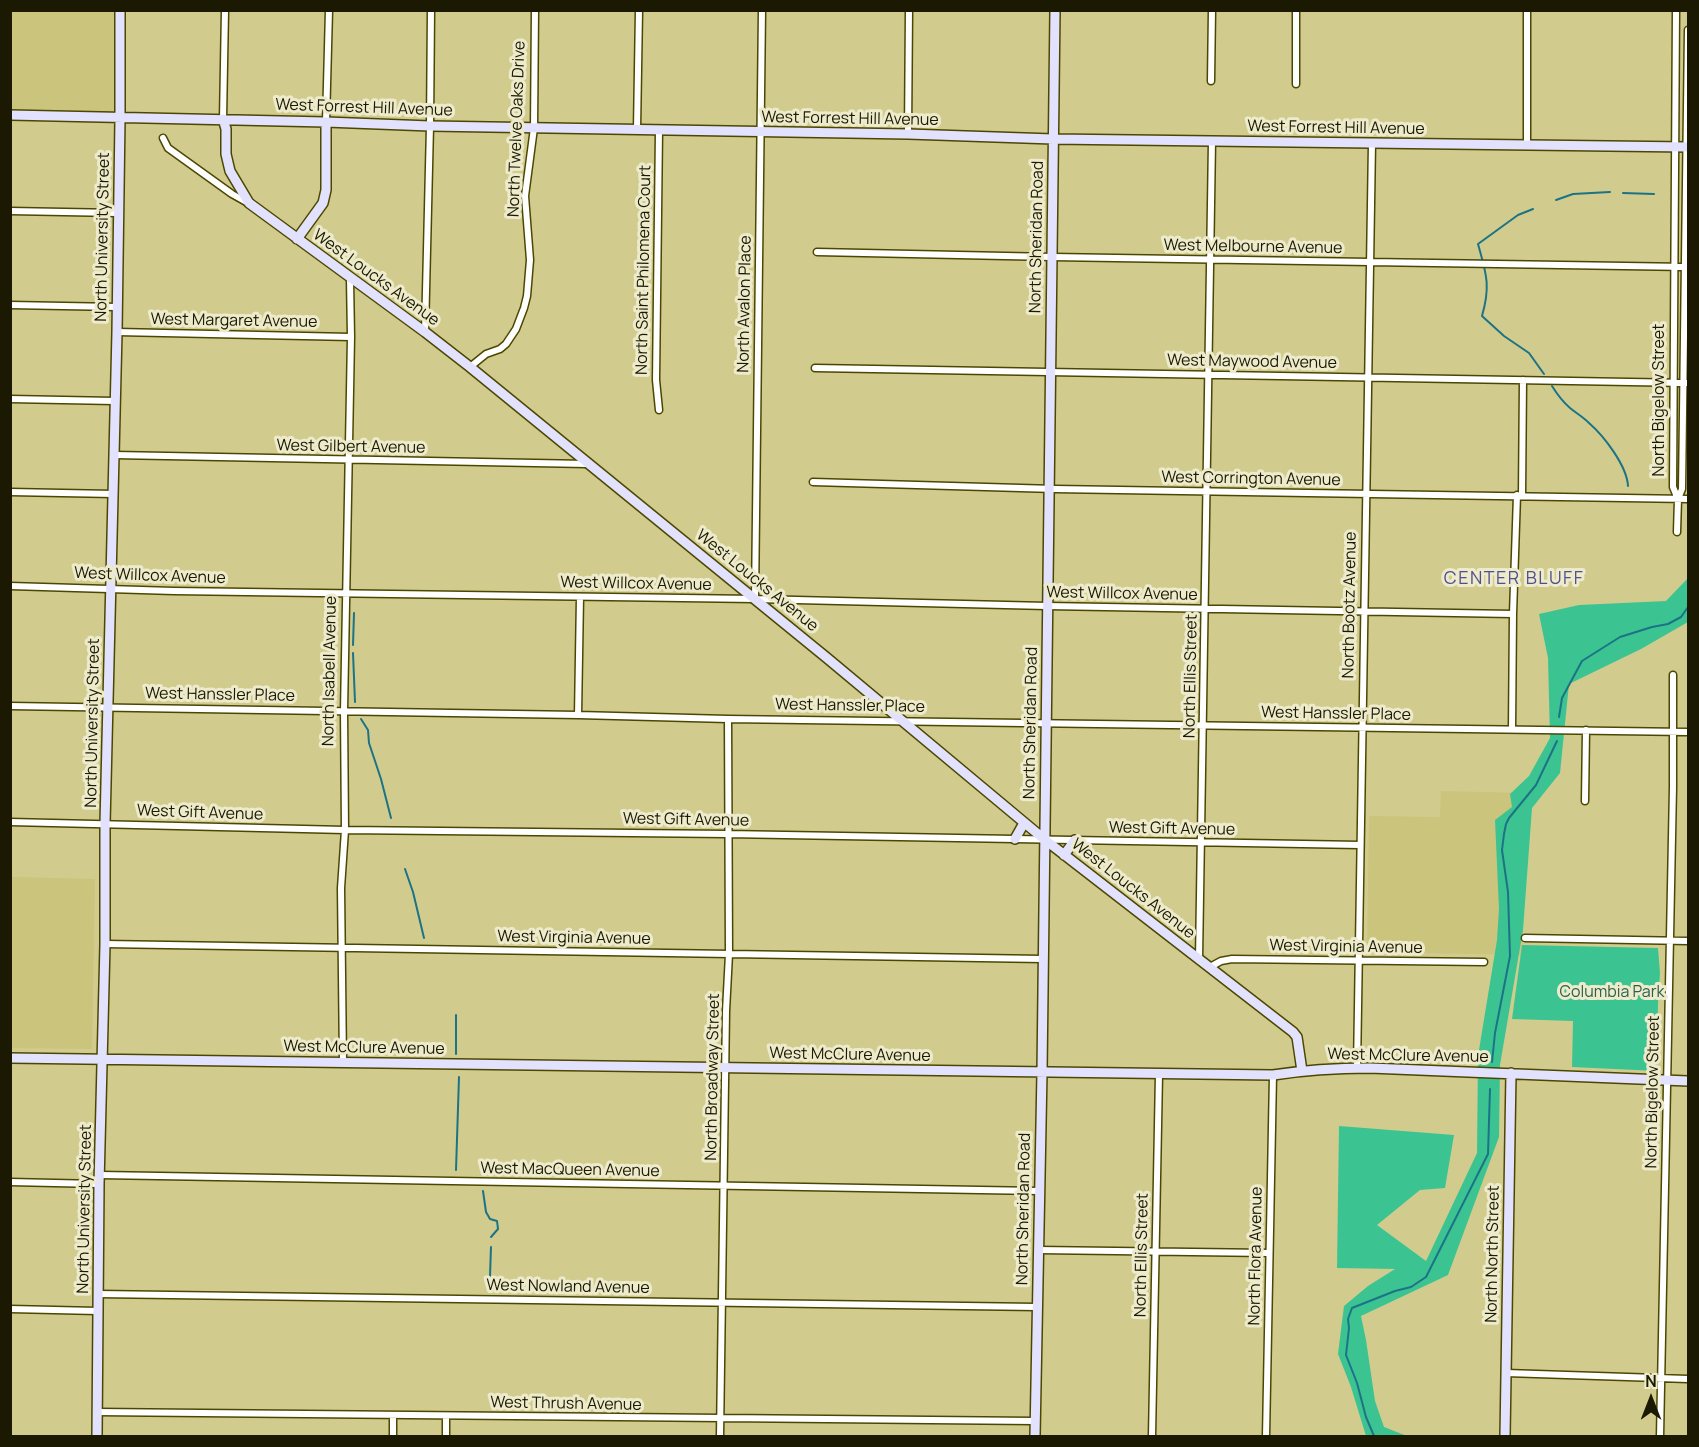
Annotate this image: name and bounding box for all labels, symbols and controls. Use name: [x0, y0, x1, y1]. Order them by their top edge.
street label: North Twelve Oaks Drive: [504, 40, 530, 218]
street label: West Forrest Hill Avenue: [275, 95, 453, 121]
street label: West Forrest Hill Avenue: [761, 108, 939, 130]
street label: West Forrest Hill Avenue: [1247, 117, 1425, 139]
street label: North University Street: [92, 152, 114, 322]
street label: North Sheridan Road: [1026, 161, 1048, 313]
street label: North Saint Philomena Court: [633, 165, 655, 375]
street label: West Loucks Avenue: [309, 226, 443, 330]
street label: North Avalon Place: [734, 235, 756, 373]
street label: West Melbourne Avenue: [1163, 236, 1343, 258]
street label: West Margaret Avenue: [150, 310, 318, 332]
street label: North Bigelow Street: [1650, 323, 1670, 477]
street label: West Maywood Avenue: [1167, 351, 1337, 373]
street label: West Gilbert Avenue: [276, 436, 426, 458]
street label: West Corrington Avenue: [1161, 468, 1341, 490]
street label: West Loucks Avenue: [692, 526, 822, 636]
street label: North Bootz Avenue: [1339, 531, 1361, 679]
street label: West Willcox Avenue: [74, 564, 226, 588]
district label: CENTER BLUFF: [1444, 568, 1584, 590]
street label: West Willcox Avenue: [560, 573, 712, 595]
street label: West Willcox Avenue: [1046, 583, 1198, 605]
street label: North Isabell Avenue: [319, 596, 341, 746]
street label: North Ellis Street: [1180, 614, 1202, 738]
street label: North University Street: [82, 638, 104, 808]
street label: North Sheridan Road: [1020, 647, 1042, 799]
street label: West Hanssler Place: [145, 684, 295, 706]
street label: West Hanssler Place: [775, 695, 925, 717]
street label: West Hanssler Place: [1261, 703, 1411, 725]
street label: West Gift Avenue: [136, 801, 264, 825]
street label: West Gift Avenue: [623, 809, 749, 831]
street label: West Gift Avenue: [1109, 818, 1235, 840]
street label: West Loucks Avenue: [1067, 835, 1199, 943]
street label: West Virginia Avenue: [497, 927, 651, 949]
street label: West Virginia Avenue: [1269, 936, 1423, 958]
park label: Columbia Park: [1560, 983, 1664, 1003]
street label: North Broadway Street: [702, 993, 724, 1161]
street label: North Bigelow Street: [1642, 1015, 1664, 1169]
street label: West McClure Avenue: [283, 1037, 445, 1059]
street label: West McClure Avenue: [769, 1044, 931, 1066]
street label: West McClure Avenue: [1327, 1045, 1489, 1067]
street label: North University Street: [74, 1124, 96, 1294]
street label: North Sheridan Road: [1013, 1133, 1035, 1285]
street label: West MacQueen Avenue: [480, 1159, 660, 1181]
street label: North North Street: [1482, 1185, 1504, 1323]
street label: North Flora Avenue: [1245, 1186, 1267, 1326]
street label: North Ellis Street: [1131, 1193, 1153, 1317]
street label: West Nowland Avenue: [486, 1276, 650, 1298]
north arrow: [1621, 1369, 1681, 1429]
text: N: [1645, 1370, 1657, 1392]
street label: West Thrush Avenue: [490, 1393, 642, 1415]

